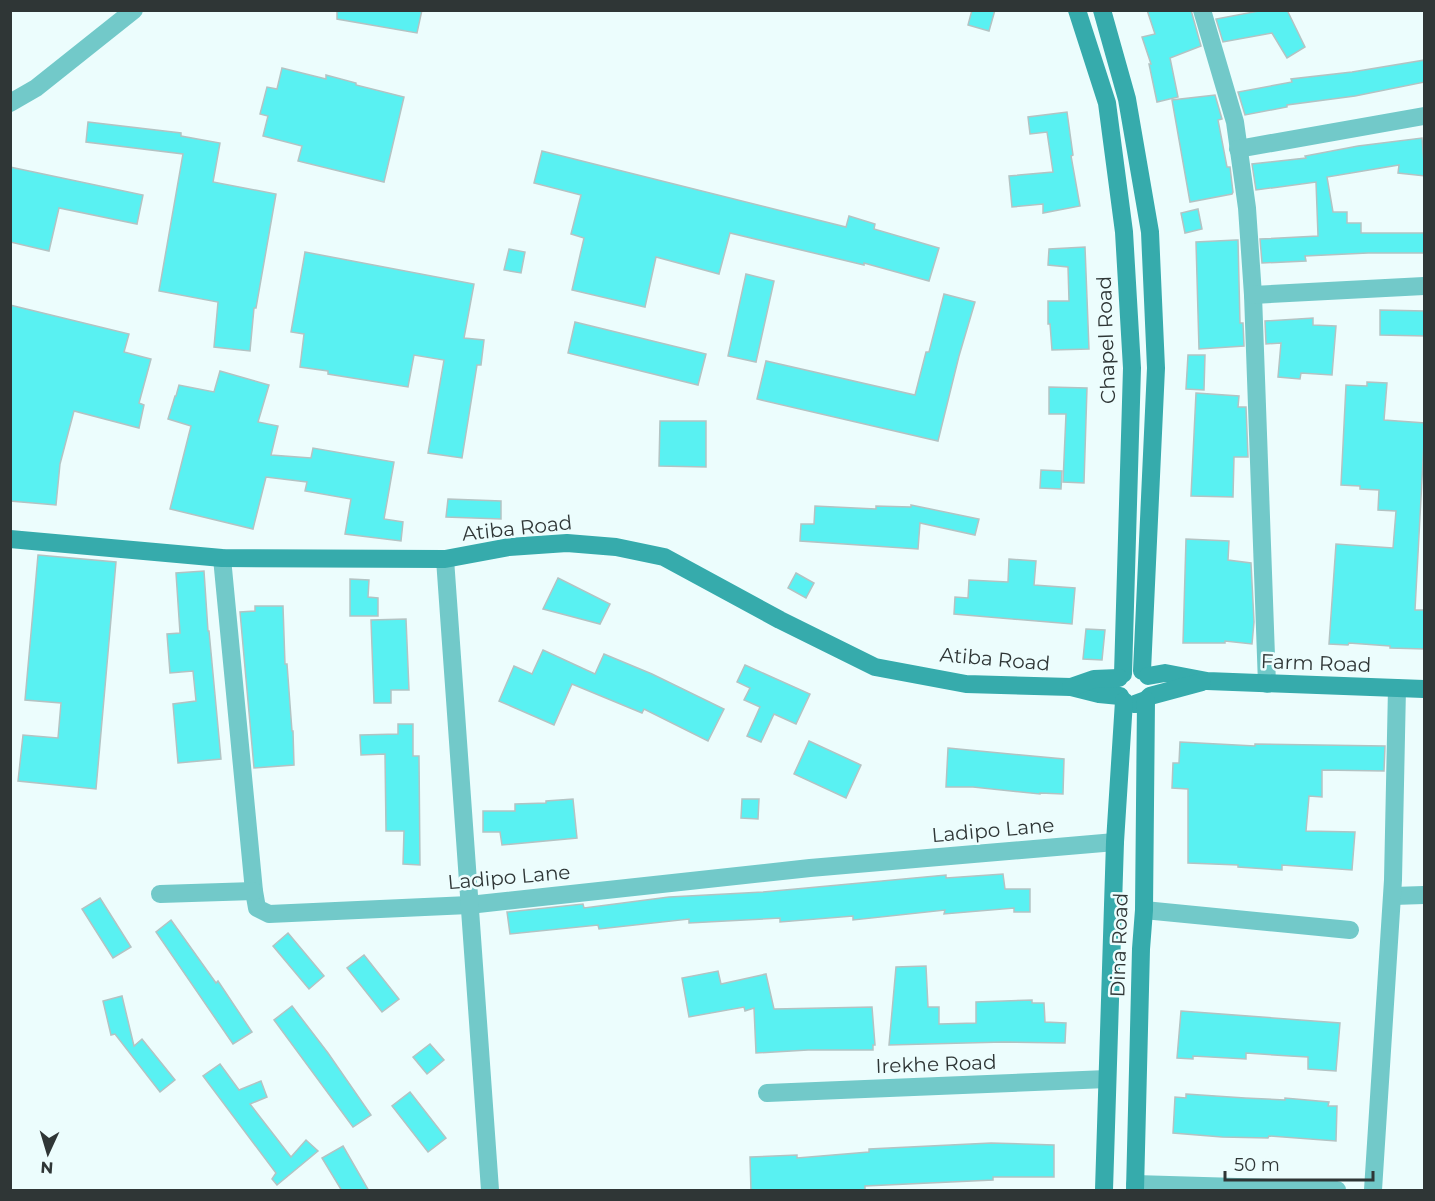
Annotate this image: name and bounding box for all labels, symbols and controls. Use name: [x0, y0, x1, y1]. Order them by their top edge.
street label: Chapel Road: [1092, 276, 1120, 404]
street label: Atiba Road: [461, 510, 573, 546]
street label: Atiba Road: [939, 642, 1051, 676]
street label: Farm Road: [1260, 649, 1372, 677]
street label: Ladipo Lane: [931, 813, 1055, 847]
street label: Ladipo Lane: [447, 860, 571, 894]
street label: Dina Road: [1105, 892, 1133, 998]
street label: Irekhe Road: [875, 1050, 997, 1078]
north arrow: [18, 1123, 78, 1183]
scale bar: [1225, 1144, 1374, 1182]
text: 50 m: [1234, 1154, 1280, 1176]
text: N: [40, 1158, 54, 1177]

